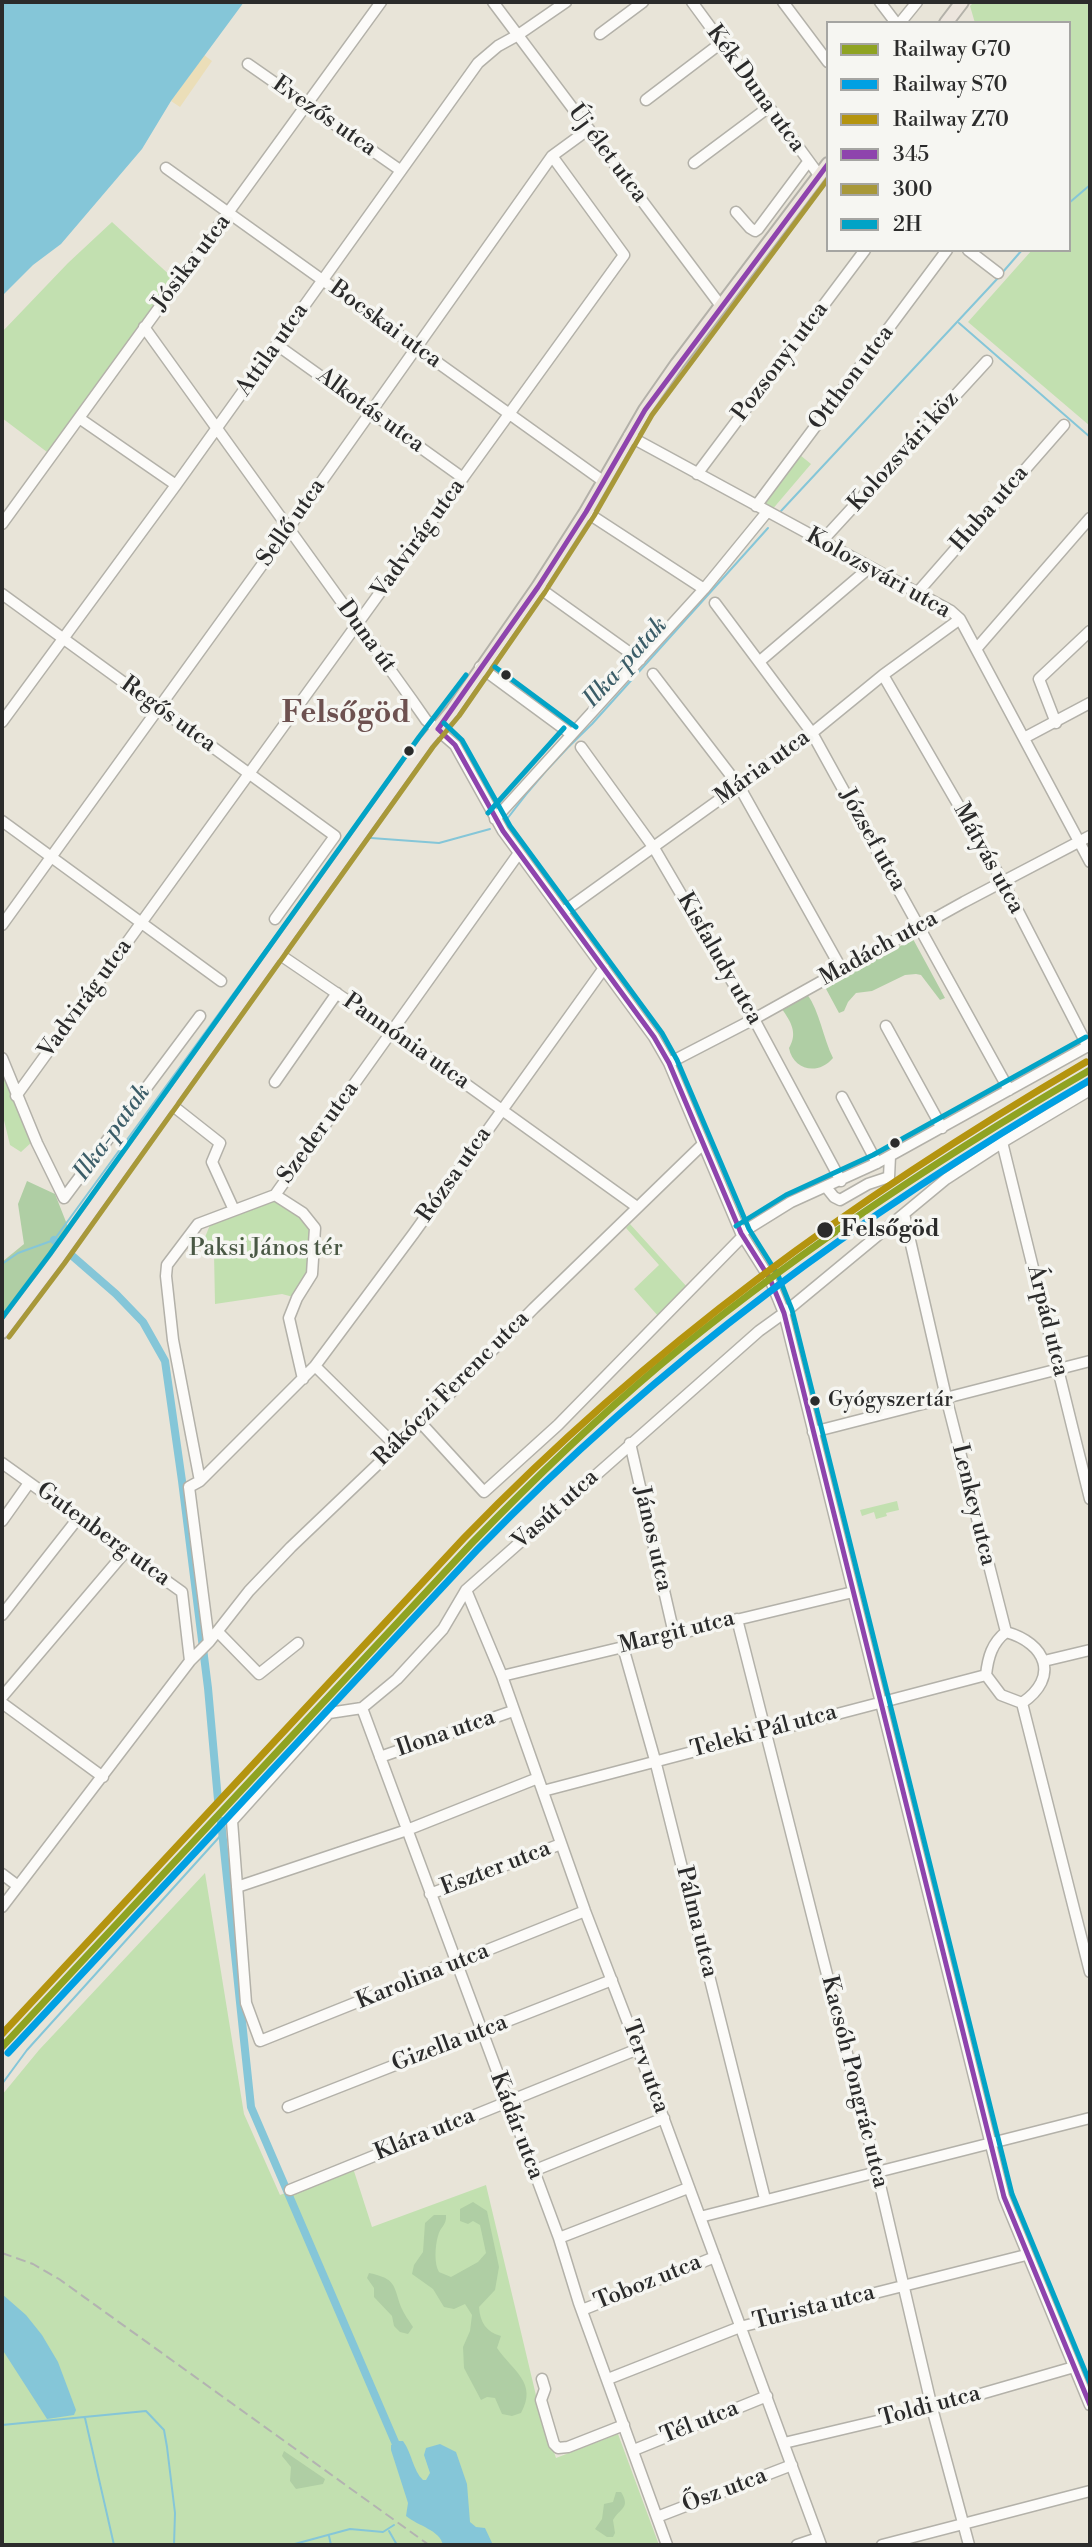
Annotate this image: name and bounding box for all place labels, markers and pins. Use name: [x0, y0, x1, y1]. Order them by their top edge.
unlabelled marker: [499, 668, 513, 682]
unlabelled marker: [402, 744, 416, 758]
unlabelled marker: [888, 1136, 902, 1150]
place label: Felsőgöd: [841, 1216, 940, 1244]
marker: Felsőgöd: [815, 1220, 835, 1240]
place label: Gyógyszertár: [828, 1388, 953, 1414]
marker: Gyógyszertár: [808, 1394, 822, 1408]

